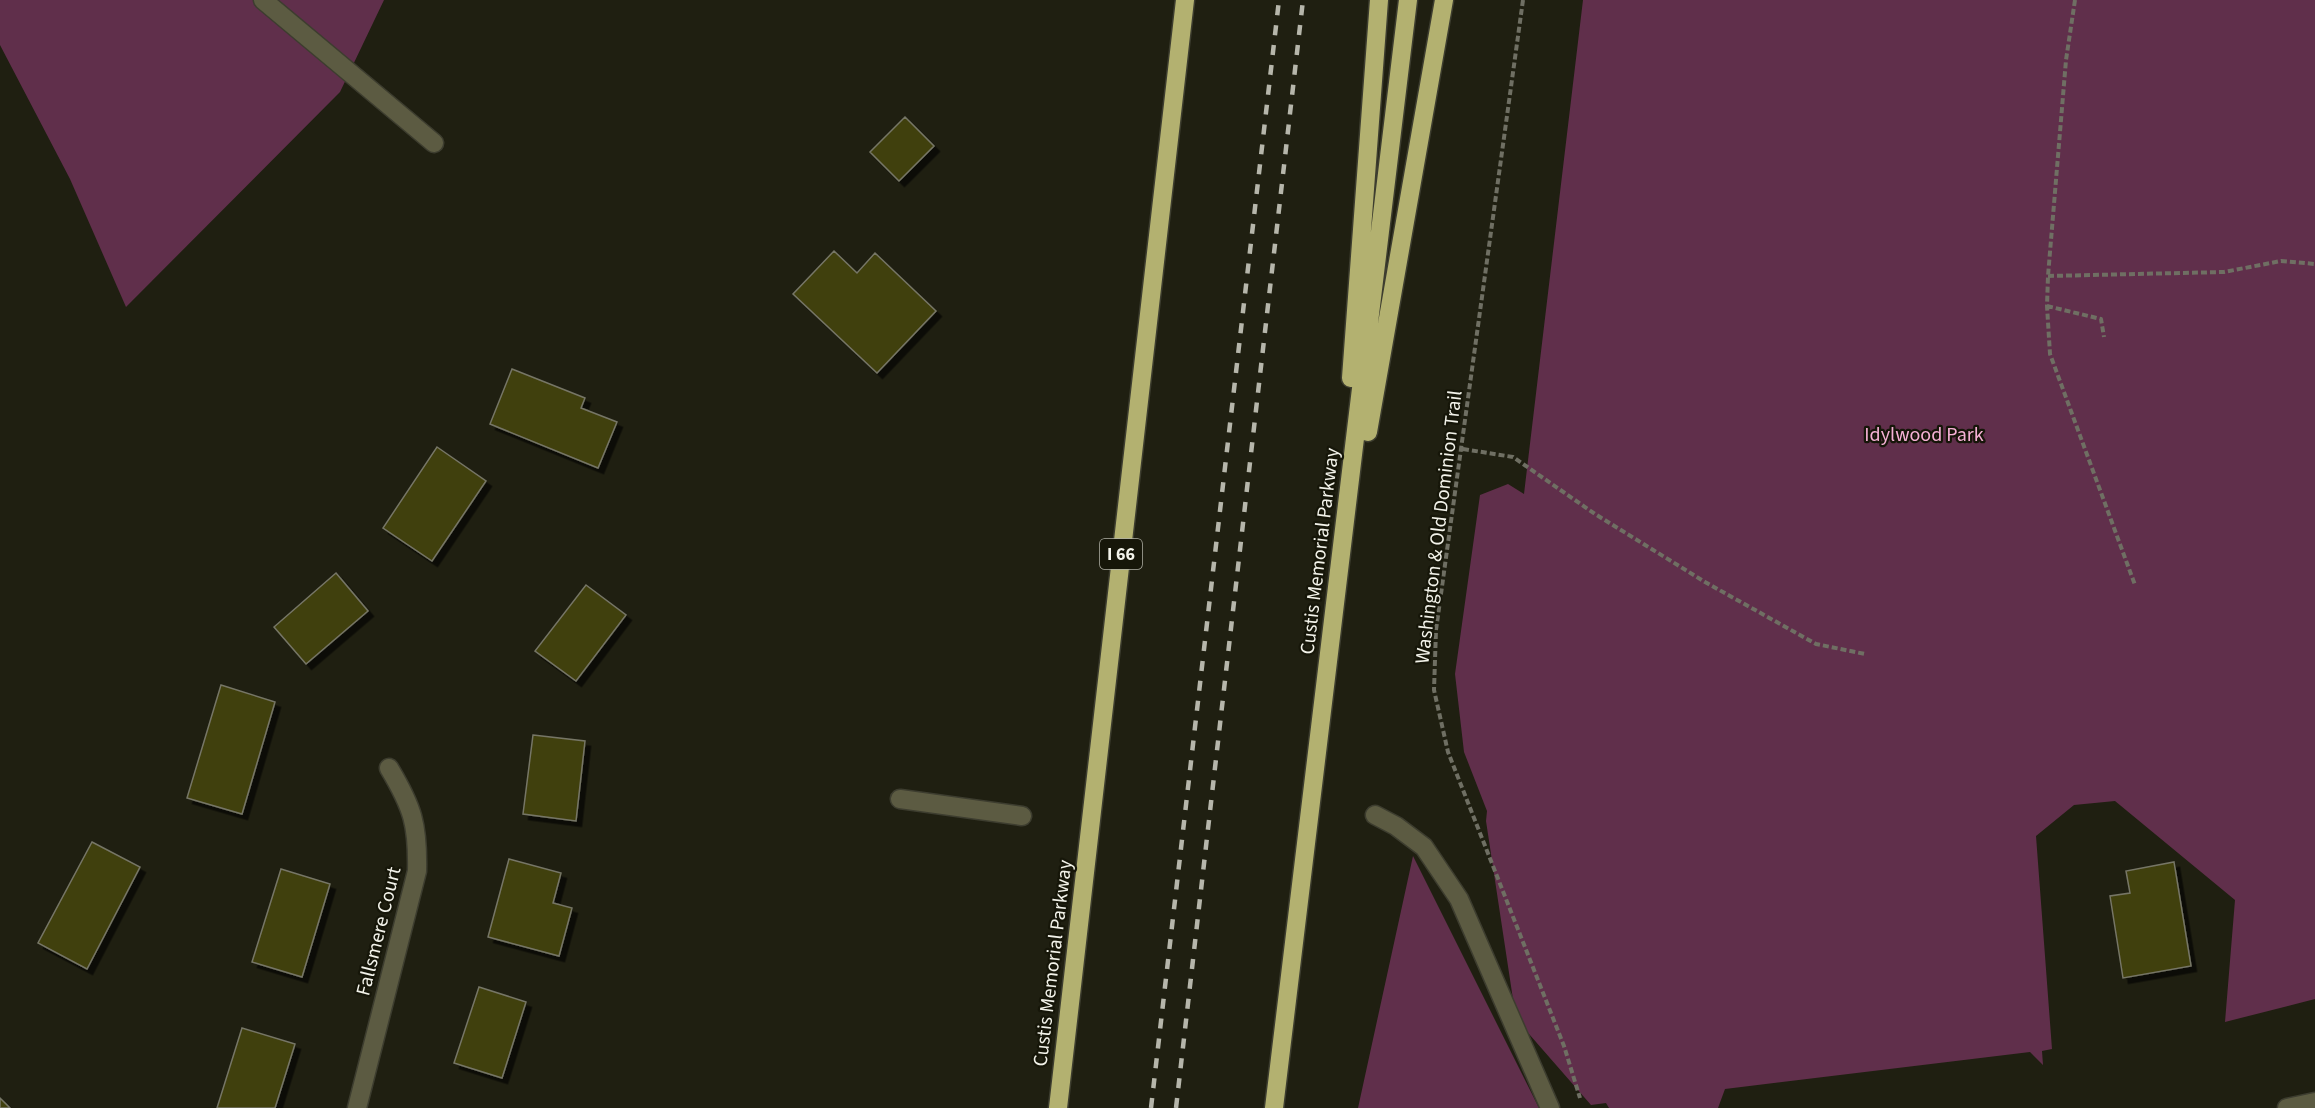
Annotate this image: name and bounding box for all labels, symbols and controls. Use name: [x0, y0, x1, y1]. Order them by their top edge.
street label: Washington & Old Dominion Trail: [1408, 389, 1470, 665]
park label: Idylwood Park: [1864, 421, 1984, 449]
street label: Custis Memorial Parkway: [1293, 446, 1347, 656]
road number: I 66: [1100, 539, 1142, 569]
street label: Custis Memorial Parkway: [1026, 858, 1080, 1068]
street label: Fallsmere Court: [349, 864, 409, 999]

